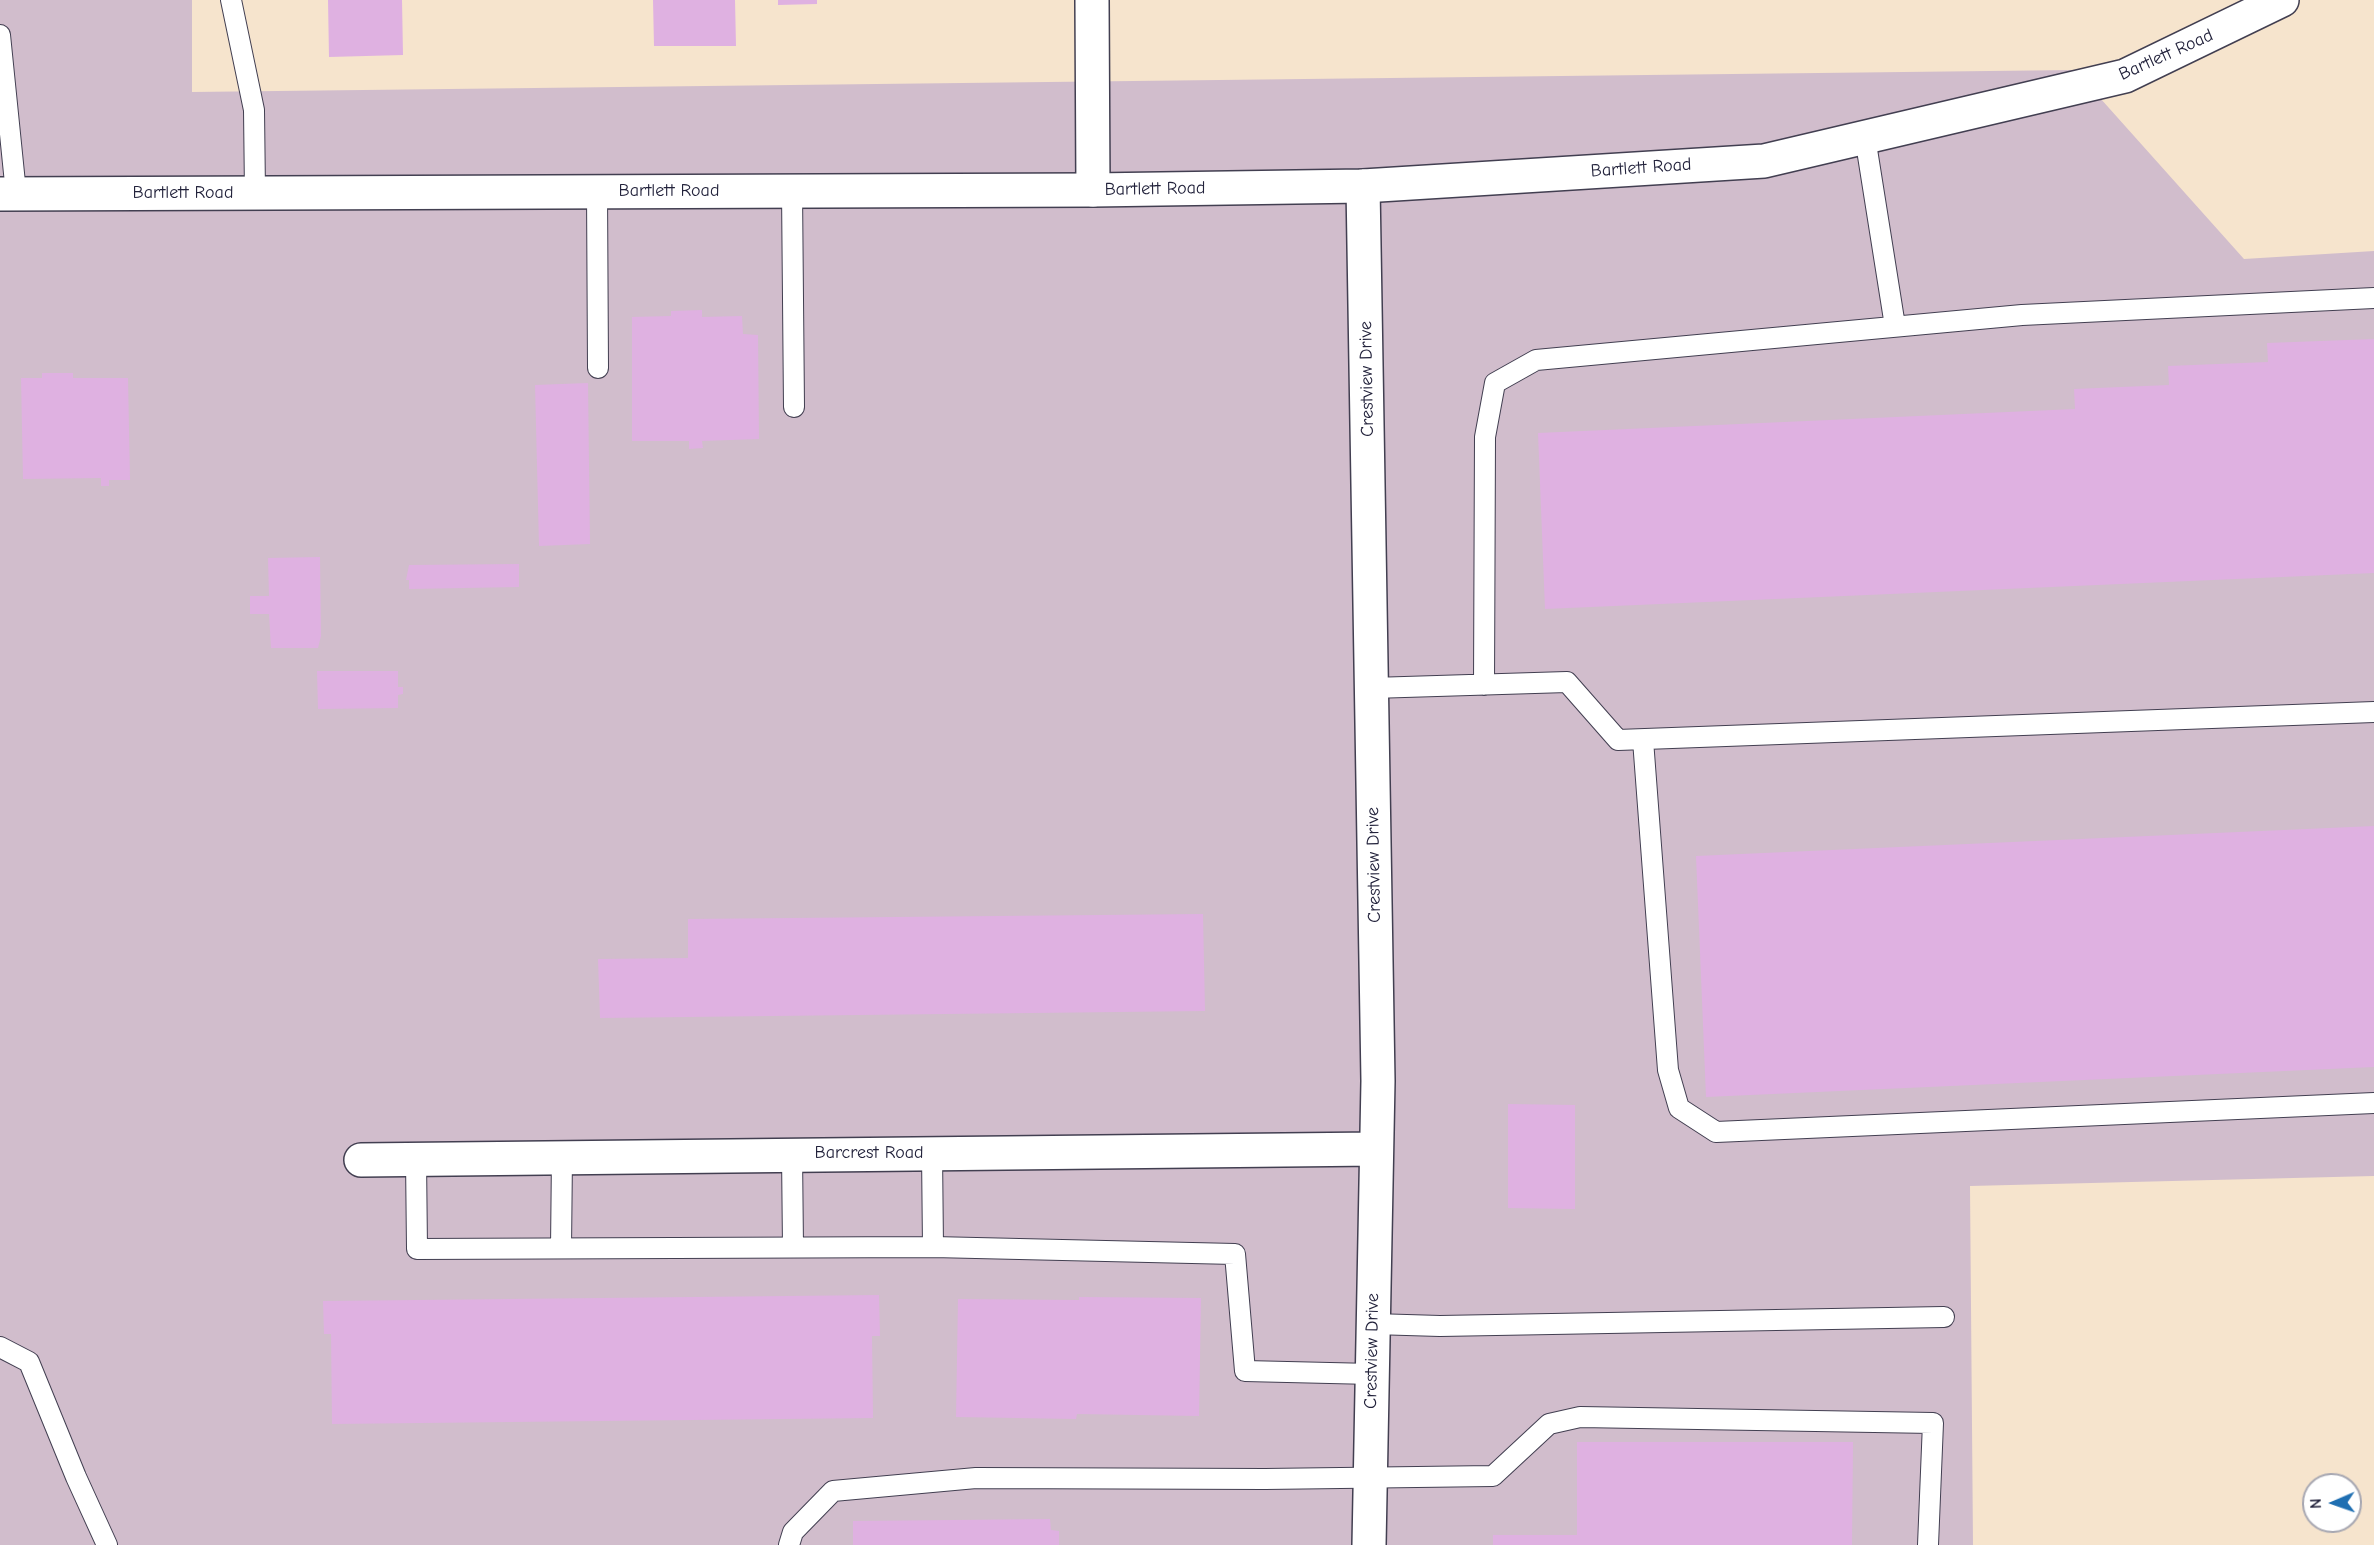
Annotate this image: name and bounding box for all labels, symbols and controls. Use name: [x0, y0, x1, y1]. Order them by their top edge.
street label: Bartlett Road: [2116, 25, 2216, 85]
street label: Bartlett Road: [1590, 154, 1692, 182]
street label: Bartlett Road: [1104, 177, 1206, 201]
street label: Bartlett Road: [619, 180, 719, 202]
street label: Bartlett Road: [133, 182, 233, 204]
street label: Crestview Drive: [1355, 321, 1379, 437]
street label: Crestview Drive: [1362, 807, 1386, 923]
street label: Barcrest Road: [814, 1142, 924, 1164]
street label: Crestview Drive: [1360, 1293, 1384, 1409]
north arrow: [2302, 1473, 2362, 1533]
text: N: [2307, 1498, 2325, 1509]

